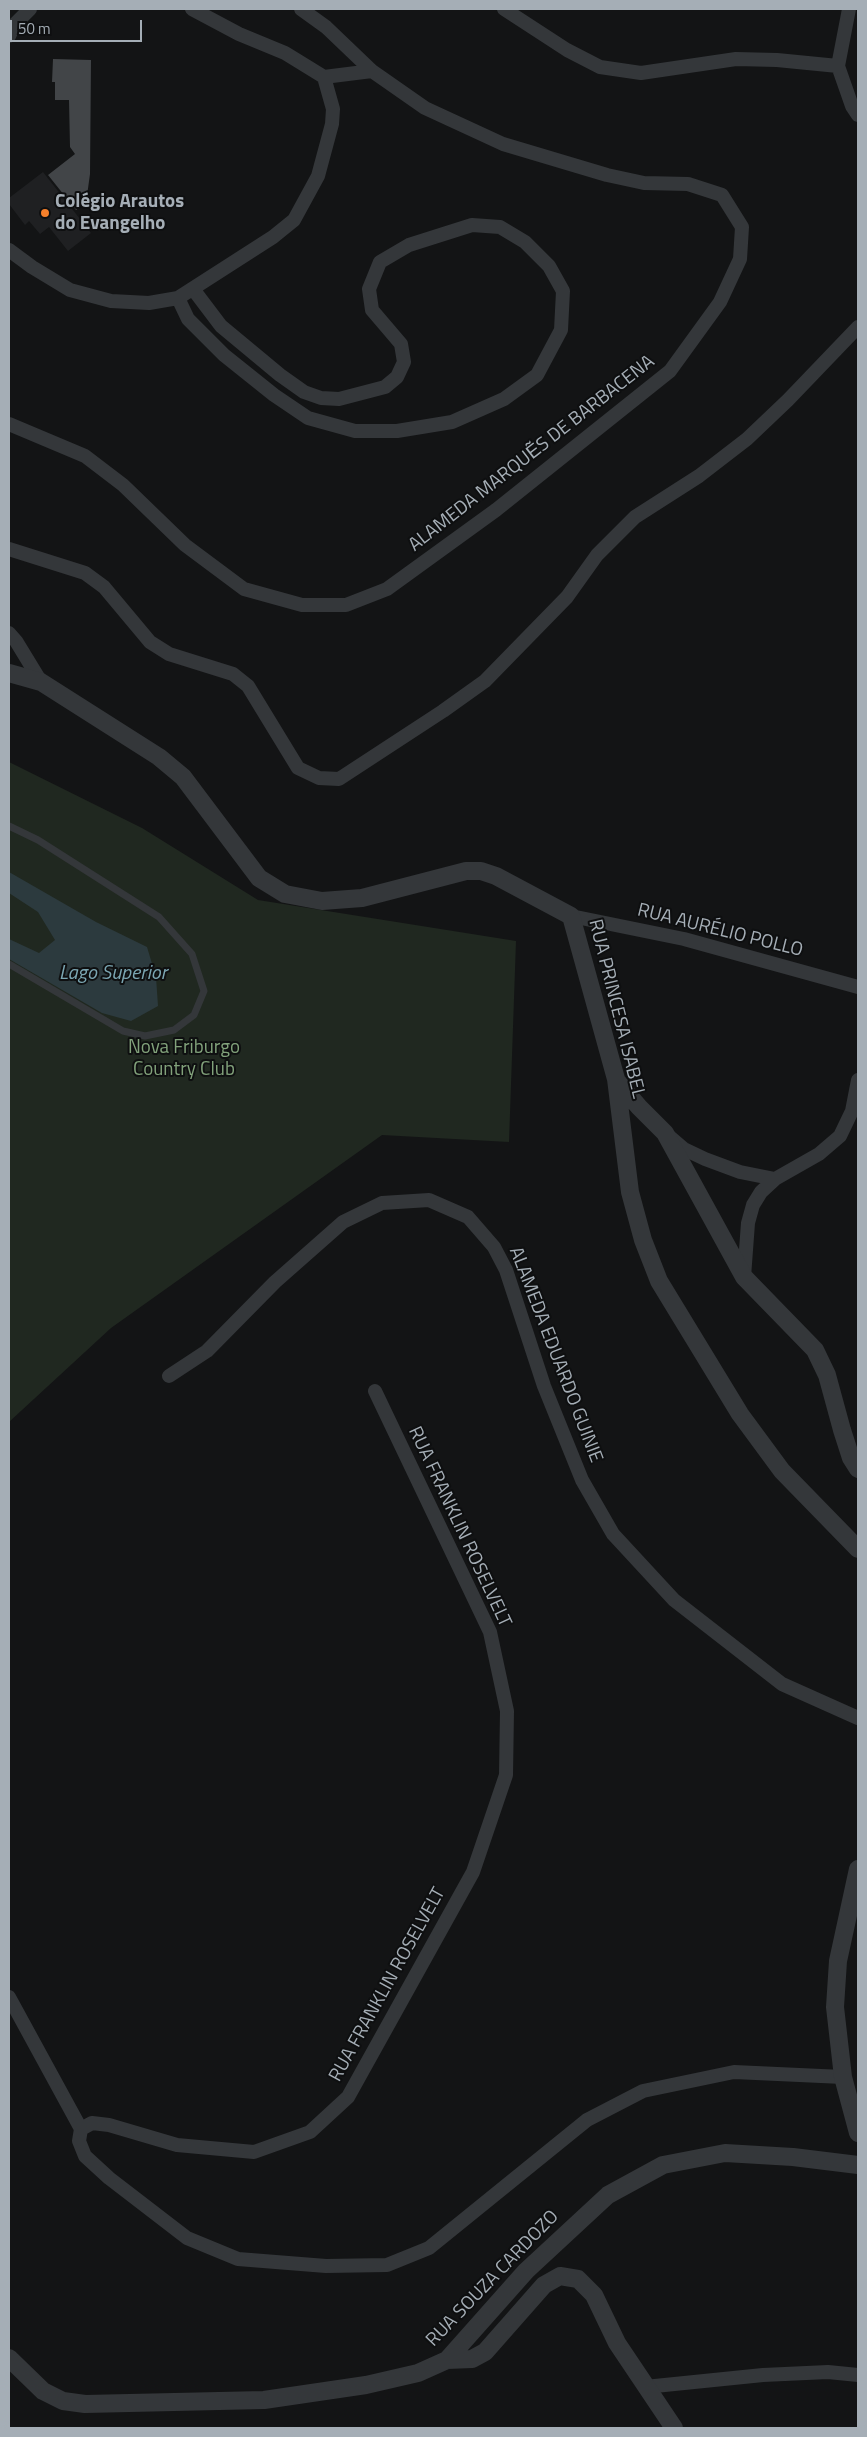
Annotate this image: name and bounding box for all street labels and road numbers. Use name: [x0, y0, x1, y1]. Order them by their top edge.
street label: ALAMEDA MARQUẼS DE BARBACENA: [405, 351, 659, 557]
street label: RUA AURÉLIO POLLO: [635, 899, 805, 963]
street label: RUA PRINCESA ISABEL: [583, 917, 649, 1101]
street label: ALAMEDA EDUARDO GUINIE: [503, 1244, 607, 1466]
street label: RUA FRANKLIN ROSELVELT: [402, 1423, 516, 1631]
street label: RUA FRANKLIN ROSELVELT: [325, 1884, 451, 2086]
street label: RUA SOUZA CARDOZO: [422, 2206, 564, 2352]

